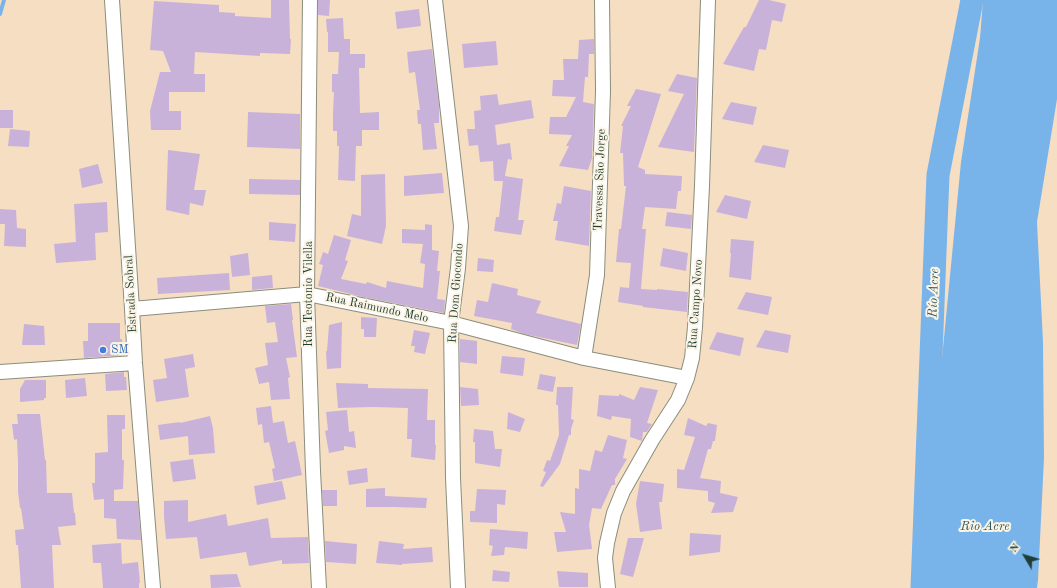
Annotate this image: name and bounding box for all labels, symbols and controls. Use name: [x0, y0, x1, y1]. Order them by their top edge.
street label: Travessa São Jorge: [591, 129, 609, 231]
street label: Rua Teotonio Vilella: [302, 241, 316, 347]
street label: Rua Dom Giocondo: [445, 243, 467, 343]
street label: Estrada Sobral: [122, 255, 140, 333]
street label: Rua Campo Novo: [686, 259, 706, 349]
water label: Río Acre: [925, 268, 943, 318]
street label: Rua Raimundo Melo: [324, 290, 430, 326]
place label: SM: [111, 343, 128, 357]
marker: SM: [98, 345, 108, 355]
water label: Rio Acre: [960, 519, 1010, 535]
north arrow: [1005, 536, 1045, 576]
text: N: [1008, 542, 1022, 555]

